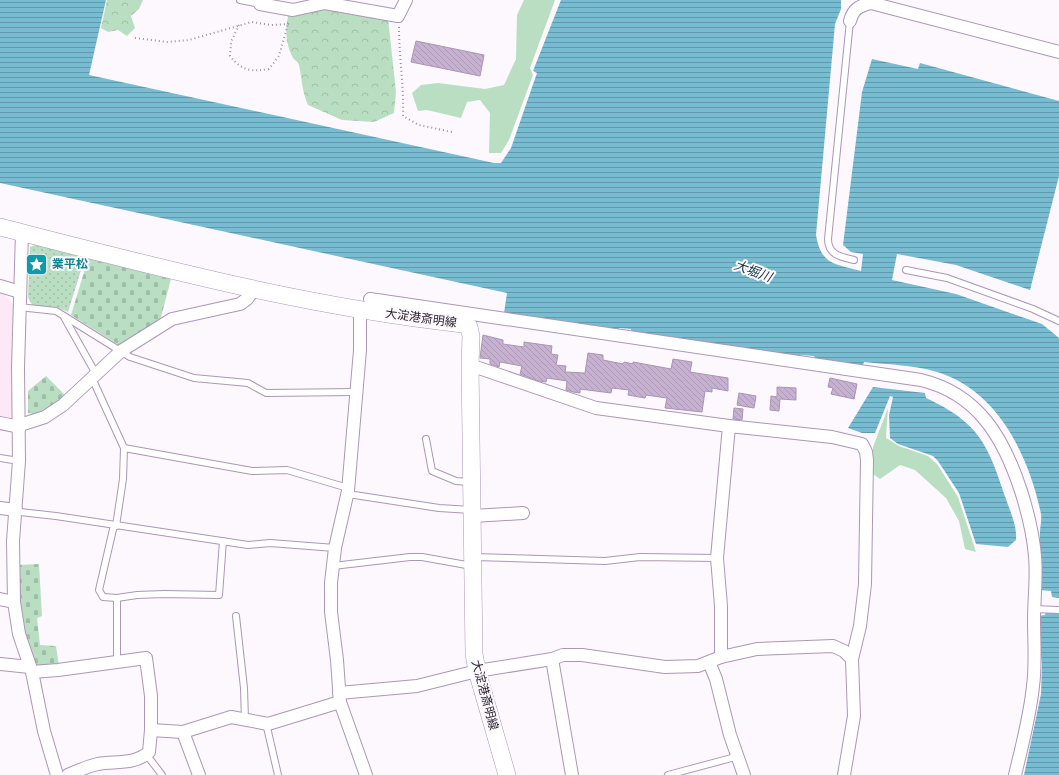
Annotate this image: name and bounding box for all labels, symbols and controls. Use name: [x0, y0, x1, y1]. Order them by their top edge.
place icon: 業平松: [24, 251, 50, 277]
place label: 業平松: [52, 257, 88, 271]
water label: 大堀川: [732, 257, 776, 285]
street label: 大淀港斎明線: [384, 306, 458, 330]
street label: 大淀港斎明線: [469, 658, 501, 732]

